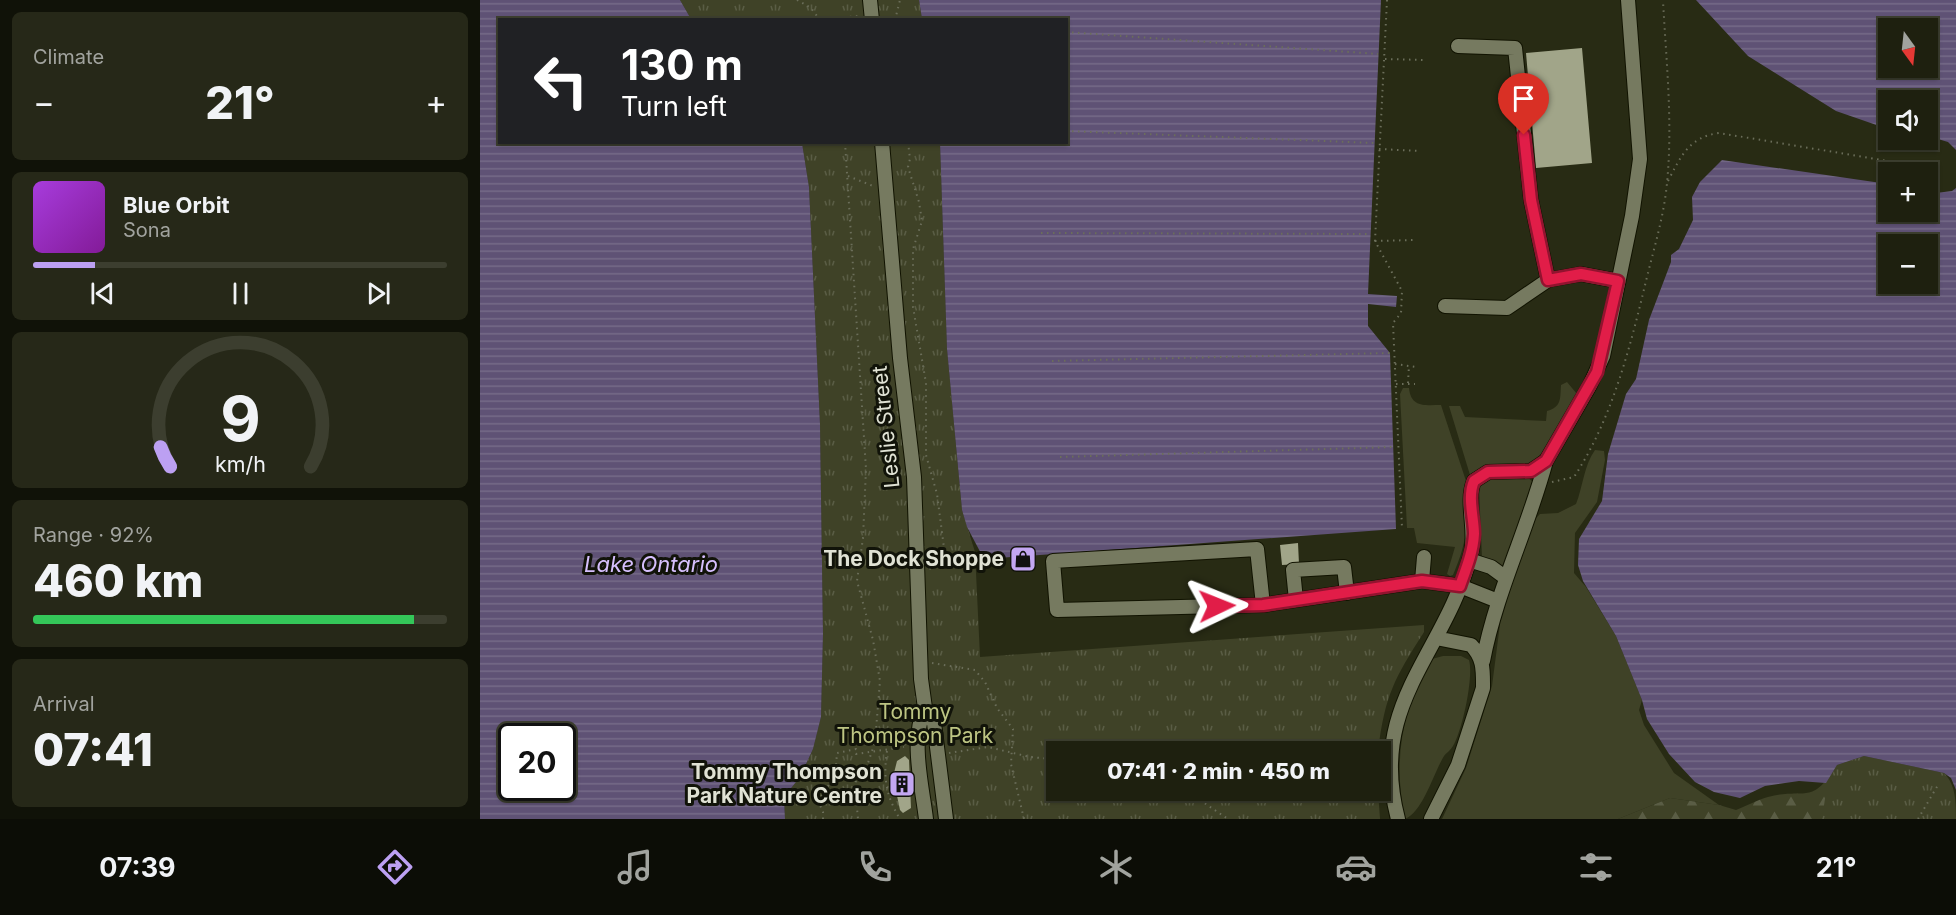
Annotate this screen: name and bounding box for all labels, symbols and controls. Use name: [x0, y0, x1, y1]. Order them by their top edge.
north arrow: [1878, 18, 1938, 78]
map controls: [1878, 18, 1938, 294]
text: 130 m: [621, 39, 743, 90]
icon: left: [522, 42, 600, 120]
text: Climate: [33, 45, 104, 69]
pin: [1498, 73, 1549, 135]
text: 21°: [205, 75, 275, 130]
text: −: [33, 82, 55, 122]
text: +: [425, 82, 447, 122]
icon: arrive: [1507, 82, 1540, 115]
text: Turn left: [621, 90, 727, 123]
button: sound: [1878, 90, 1938, 150]
button: +: [1878, 162, 1938, 222]
text: Blue Orbit: [123, 192, 230, 218]
text: Sona: [123, 218, 171, 242]
button: −: [1878, 234, 1938, 294]
icon: previous: [86, 277, 119, 310]
icon: pause: [224, 277, 257, 310]
icon: next: [362, 277, 395, 310]
street label: Leslie Street: [867, 365, 904, 489]
text: 9: [220, 381, 260, 456]
text: km/h: [215, 451, 265, 477]
text: Range · 92%: [33, 523, 154, 547]
shop icon: The Dock Shoppe: [1008, 544, 1038, 574]
place label: The Dock Shoppe: [823, 546, 1004, 571]
water label: Lake Ontario: [584, 551, 718, 577]
text: 460 km: [33, 553, 203, 608]
position arrow: [1185, 574, 1249, 638]
text: Arrival: [33, 692, 95, 716]
park label: Tommy Thompson Park: [837, 699, 994, 748]
text: 07:41: [33, 722, 153, 777]
speed limit sign: 20: [498, 723, 576, 801]
text: 07:41 · 2 min · 450 m: [1107, 758, 1330, 784]
place label: Tommy Thompson Park Nature Centre: [687, 759, 882, 808]
building icon: Tommy Thompson Park Nature Centre: [887, 769, 917, 799]
icon: directions: [374, 846, 416, 888]
icon: music: [614, 846, 656, 888]
icon: phone: [854, 846, 896, 888]
icon: climate: [1095, 846, 1137, 888]
icon: car: [1335, 846, 1377, 888]
icon: filters: [1575, 846, 1617, 888]
text: 07:39: [99, 851, 176, 884]
text: 21°: [1816, 851, 1857, 884]

